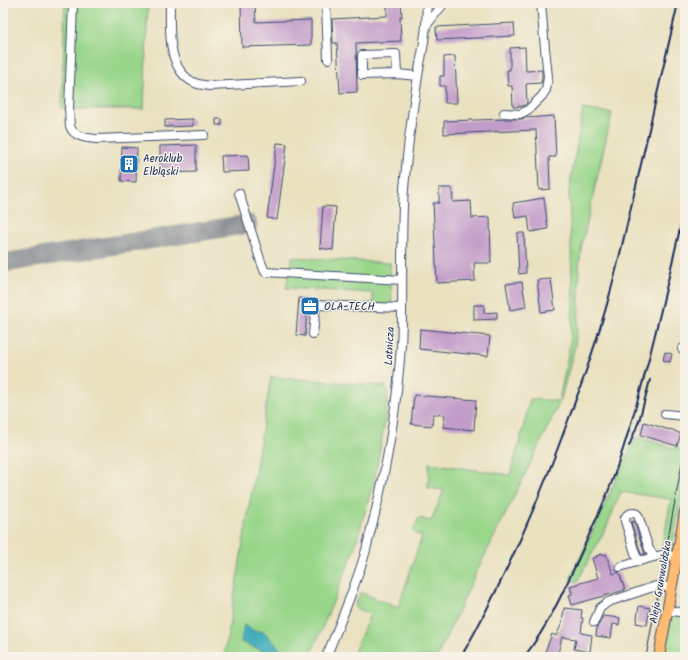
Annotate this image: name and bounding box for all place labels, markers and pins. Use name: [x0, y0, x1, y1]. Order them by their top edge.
place label: Aeroklub Elbląski: [143, 150, 182, 181]
building icon: Aeroklub Elbląski: [118, 153, 140, 175]
office icon: OLA-TECH: [299, 295, 321, 317]
place label: OLA-TECH: [324, 298, 375, 316]

